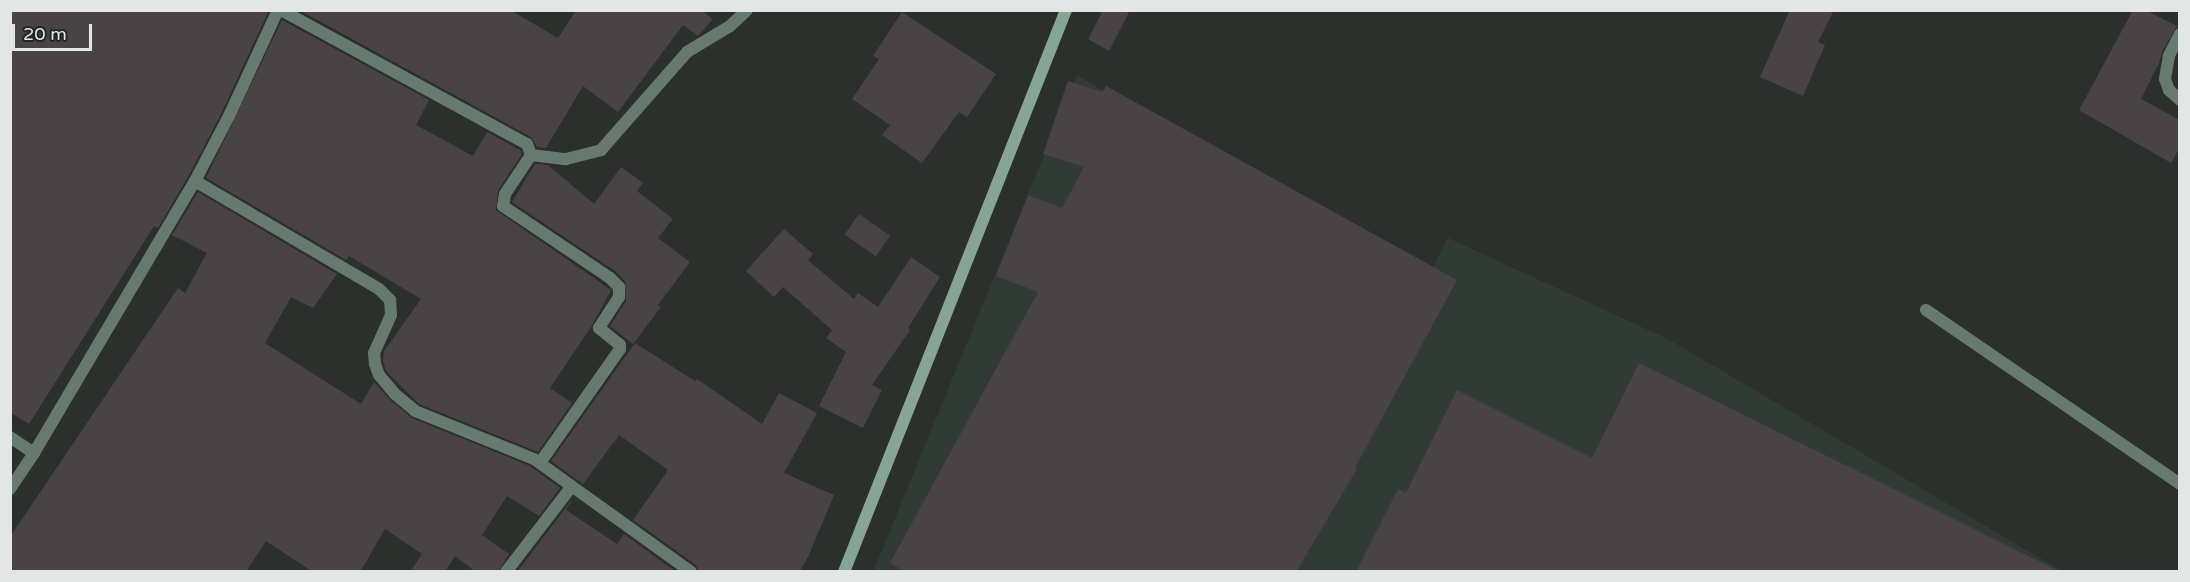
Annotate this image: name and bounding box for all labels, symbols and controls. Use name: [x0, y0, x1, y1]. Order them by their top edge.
scale bar: [15, 12, 94, 50]
text: 20 m: [23, 23, 67, 45]

